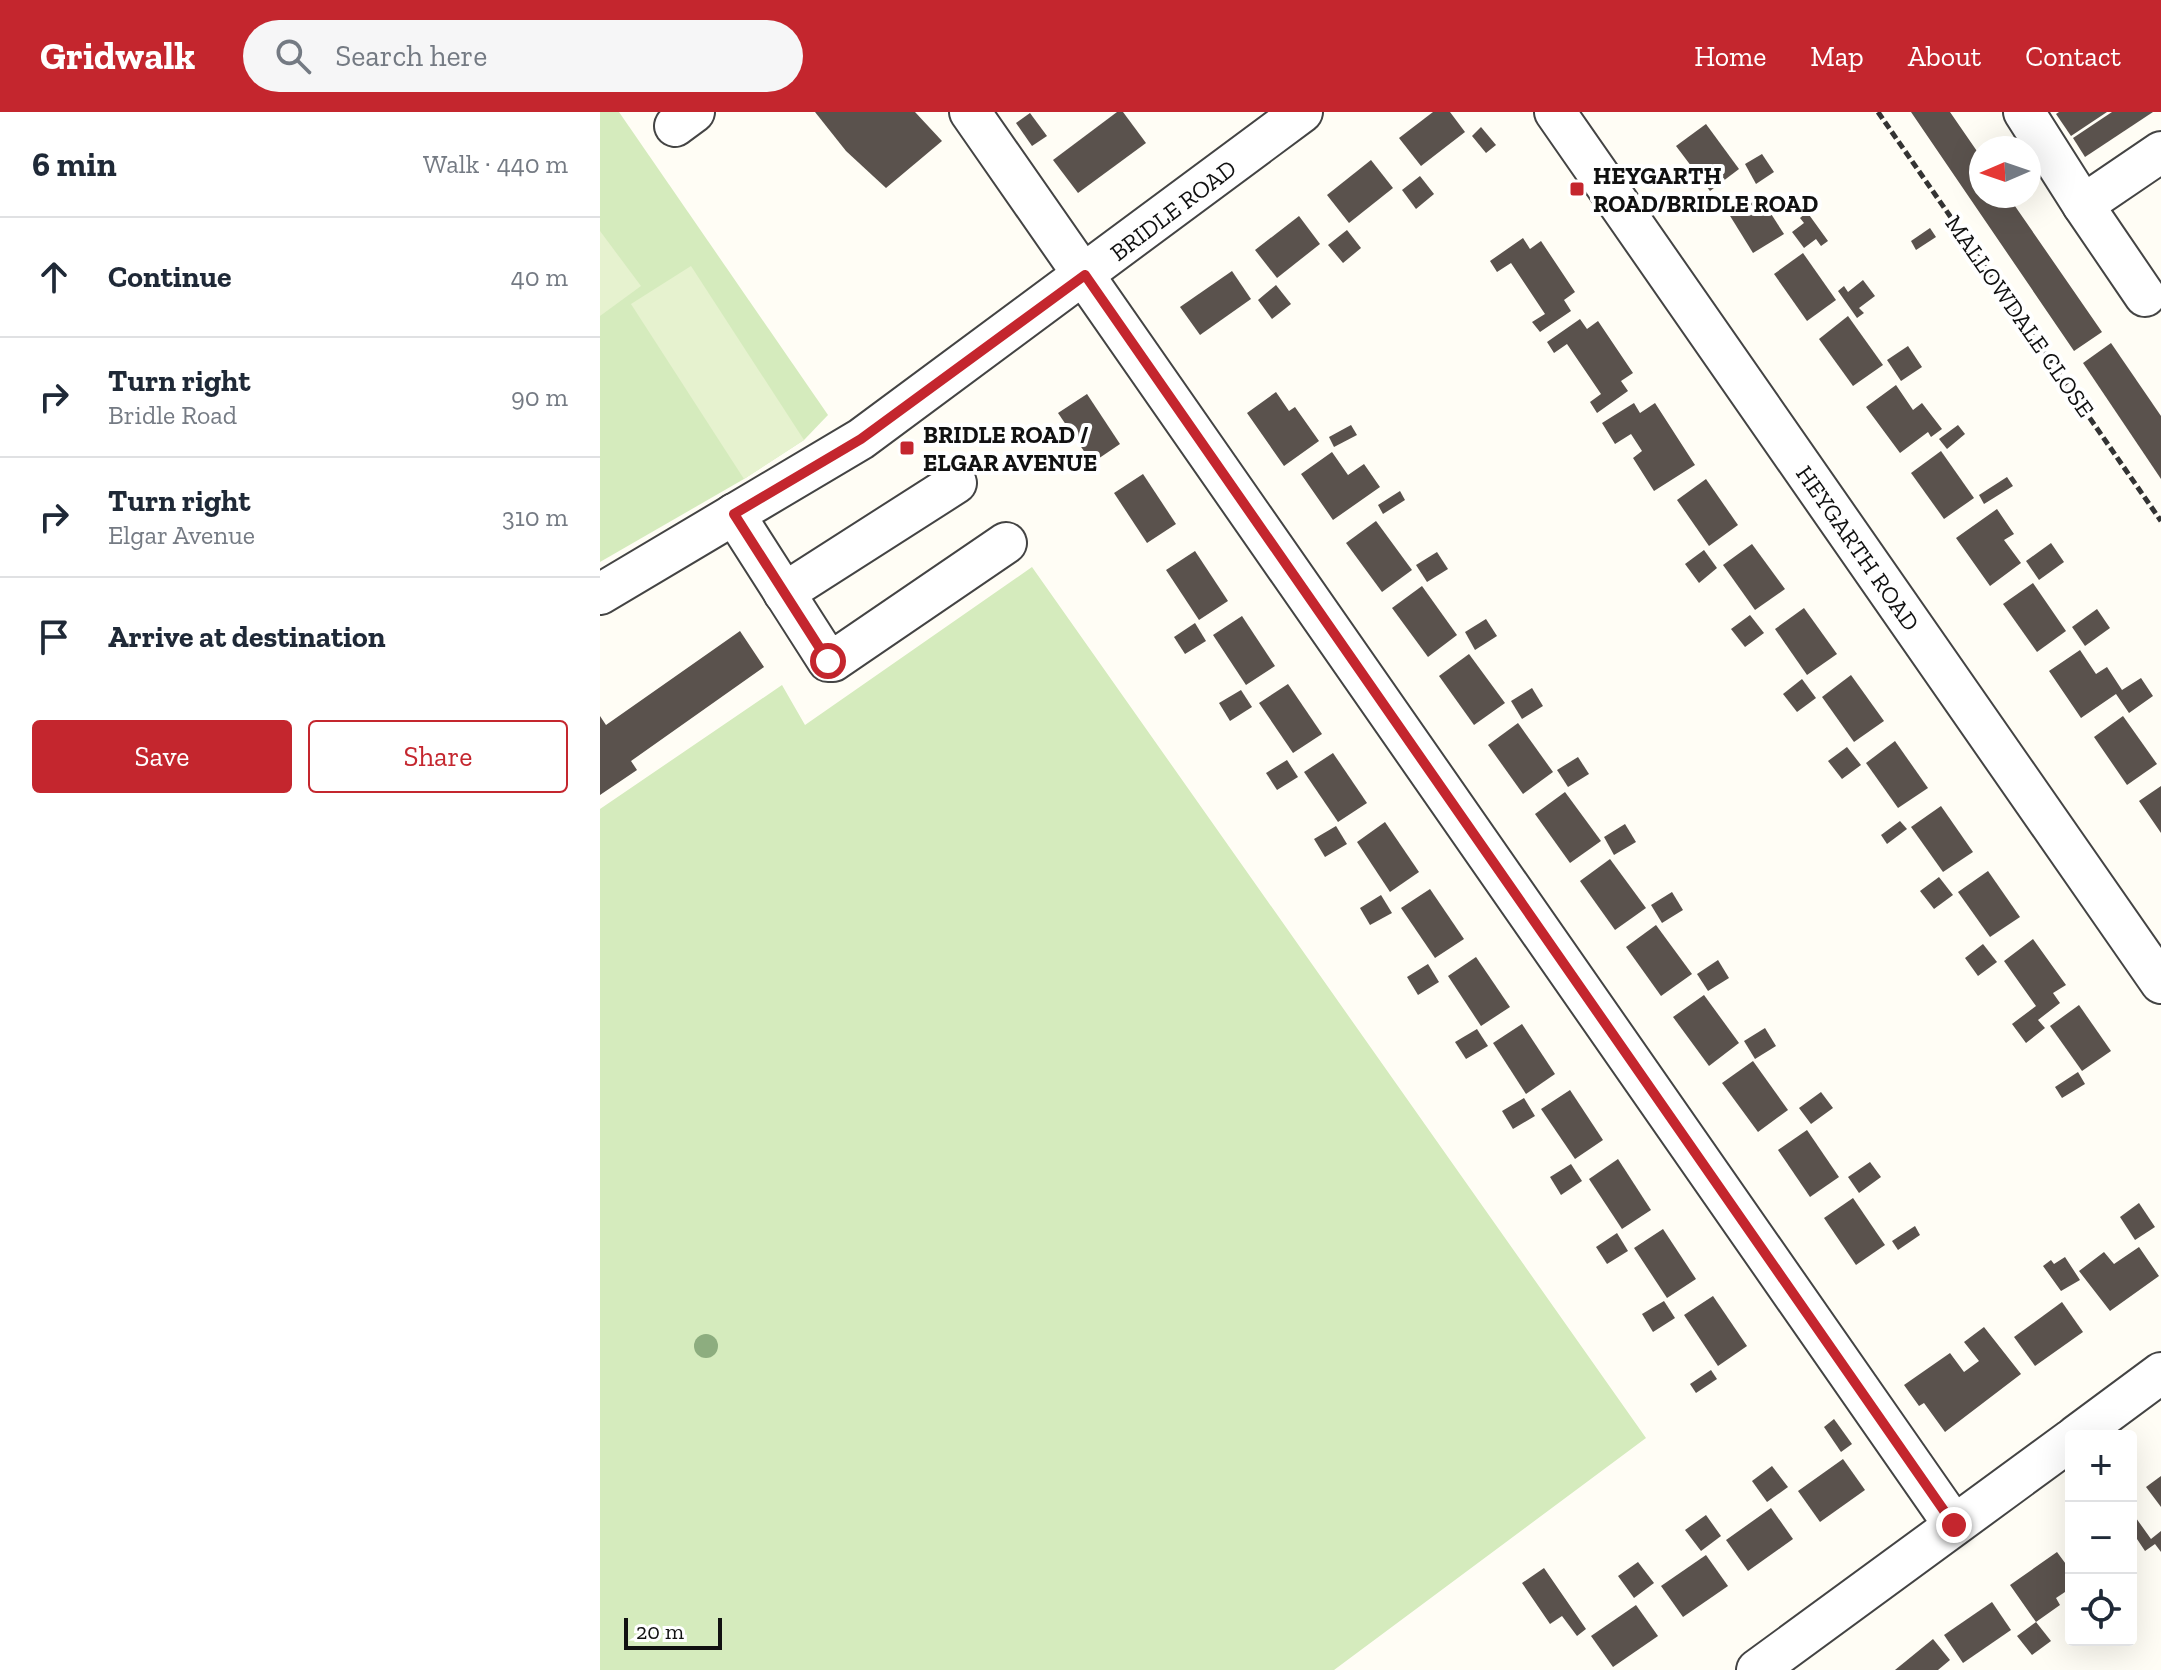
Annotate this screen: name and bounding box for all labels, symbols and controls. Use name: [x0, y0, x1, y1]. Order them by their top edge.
search box: [243, 20, 803, 92]
text: Gridwalk: [40, 33, 195, 79]
icon: search: [271, 34, 315, 78]
text: Search here: [335, 38, 487, 74]
text: Home: [1694, 40, 1766, 73]
text: Map: [1810, 40, 1864, 73]
text: About: [1908, 40, 1981, 73]
text: Contact: [2025, 40, 2121, 73]
north arrow: [1969, 136, 2041, 208]
text: 6 min: [32, 144, 117, 185]
text: Walk · 440 m: [423, 148, 568, 180]
street label: BRIDLE ROAD: [1104, 153, 1242, 267]
place label: HEYGARTH ROAD/BRIDLE ROAD: [1593, 161, 1819, 218]
marker: HEYGARTH ROAD/BRIDLE ROAD: [1568, 180, 1586, 198]
street label: MALLOWDALE CLOSE: [1939, 210, 2101, 422]
icon: ahead: [32, 255, 76, 299]
text: Continue: [108, 259, 232, 295]
text: 40 m: [511, 261, 568, 293]
text: Turn right: [108, 363, 250, 399]
icon: right: [32, 375, 76, 419]
text: 90 m: [511, 381, 568, 413]
text: Bridle Road: [108, 399, 237, 431]
place label: BRIDLE ROAD / ELGAR AVENUE: [923, 420, 1097, 477]
marker: BRIDLE ROAD / ELGAR AVENUE: [898, 439, 916, 457]
street label: HEYGARTH ROAD: [1790, 460, 1926, 636]
text: Turn right: [108, 483, 250, 519]
icon: right: [32, 495, 76, 539]
text: 310 m: [502, 501, 568, 533]
text: Elgar Avenue: [108, 519, 255, 551]
icon: arrive: [32, 615, 76, 659]
text: Arrive at destination: [108, 619, 385, 655]
route start: [810, 643, 846, 679]
button: Save: [32, 720, 292, 793]
button: Share: [308, 720, 568, 793]
map controls: [2065, 1430, 2137, 1646]
button: +: [2065, 1430, 2137, 1502]
button: −: [2065, 1502, 2137, 1574]
route end: [1936, 1507, 1972, 1543]
button: locate: [2065, 1574, 2137, 1646]
scale bar: [624, 1614, 722, 1650]
text: 20 m: [636, 1618, 684, 1645]

